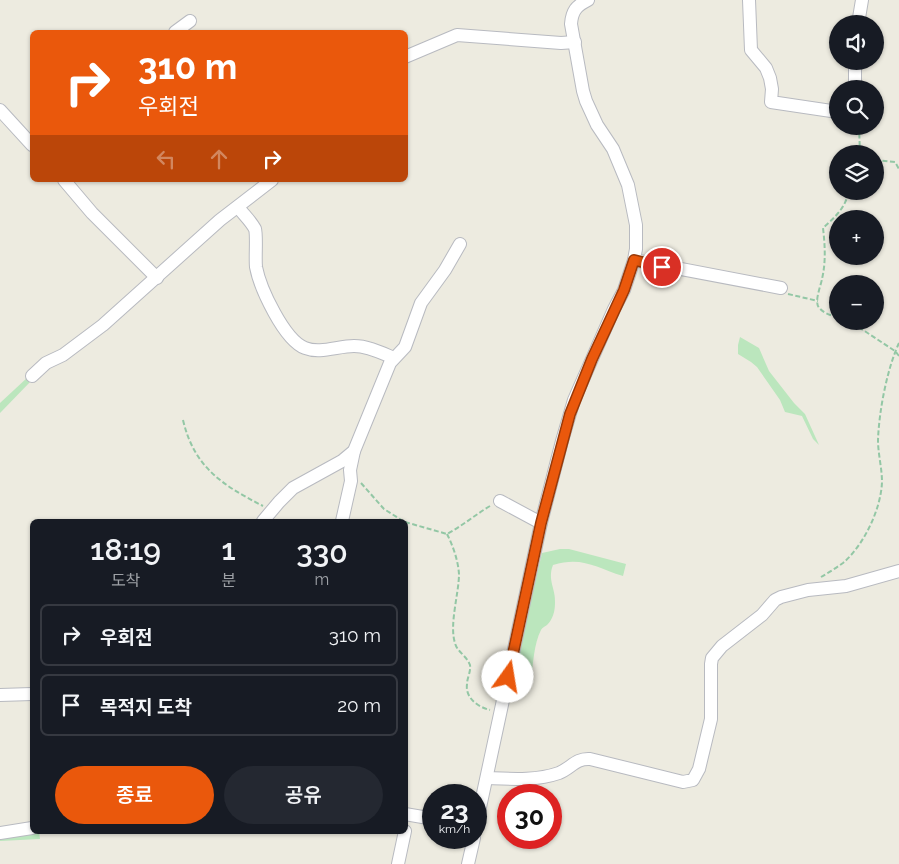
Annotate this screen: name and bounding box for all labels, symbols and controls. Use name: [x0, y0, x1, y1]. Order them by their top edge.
map controls: [829, 15, 884, 330]
button: sound: [829, 15, 884, 70]
text: 310 m: [138, 46, 237, 87]
icon: right: [55, 50, 120, 115]
button: search: [829, 80, 884, 135]
text: 우회전: [138, 93, 199, 119]
icon: left: [152, 145, 180, 173]
icon: ahead: [205, 145, 233, 173]
icon: right: [258, 145, 286, 173]
button: layers: [829, 145, 884, 200]
button: +: [829, 210, 884, 265]
pin: [641, 246, 683, 288]
icon: arrive: [648, 253, 676, 281]
button: −: [829, 275, 884, 330]
text: 18:19: [90, 532, 161, 567]
text: 1: [222, 532, 236, 567]
text: 330: [296, 535, 348, 570]
text: m: [315, 570, 329, 589]
text: 도착: [111, 571, 140, 590]
text: 분: [221, 571, 236, 590]
icon: right: [57, 621, 85, 649]
text: 310 m: [329, 624, 381, 646]
text: 우회전: [100, 626, 152, 648]
position arrow: [481, 650, 533, 702]
icon: arrive: [57, 691, 85, 719]
text: 20 m: [337, 694, 381, 716]
text: 목적지 도착: [100, 696, 192, 718]
button: 종료: [55, 766, 214, 824]
button: 공유: [224, 766, 383, 824]
speed limit sign: 30: [497, 784, 562, 849]
text: 23: [440, 795, 469, 825]
text: km/h: [439, 822, 470, 836]

